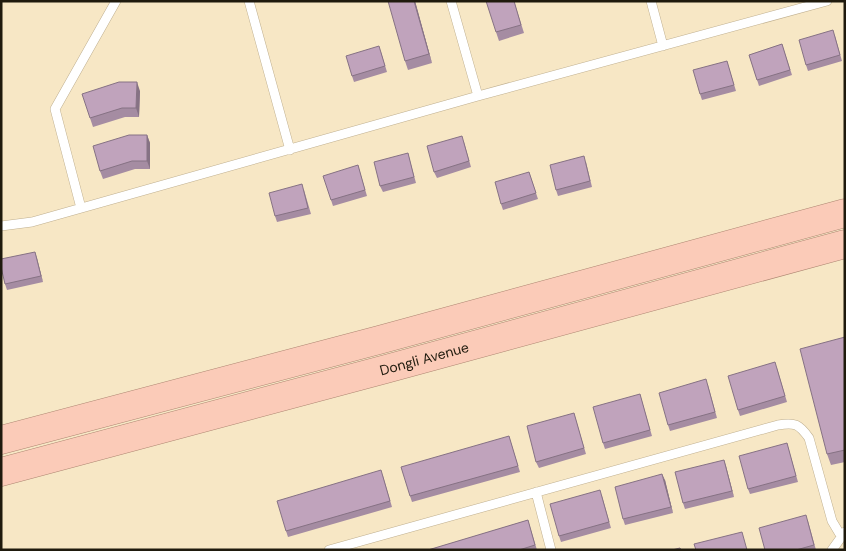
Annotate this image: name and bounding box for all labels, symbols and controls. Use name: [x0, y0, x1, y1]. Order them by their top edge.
street label: Dongli Avenue: [378, 338, 471, 379]

